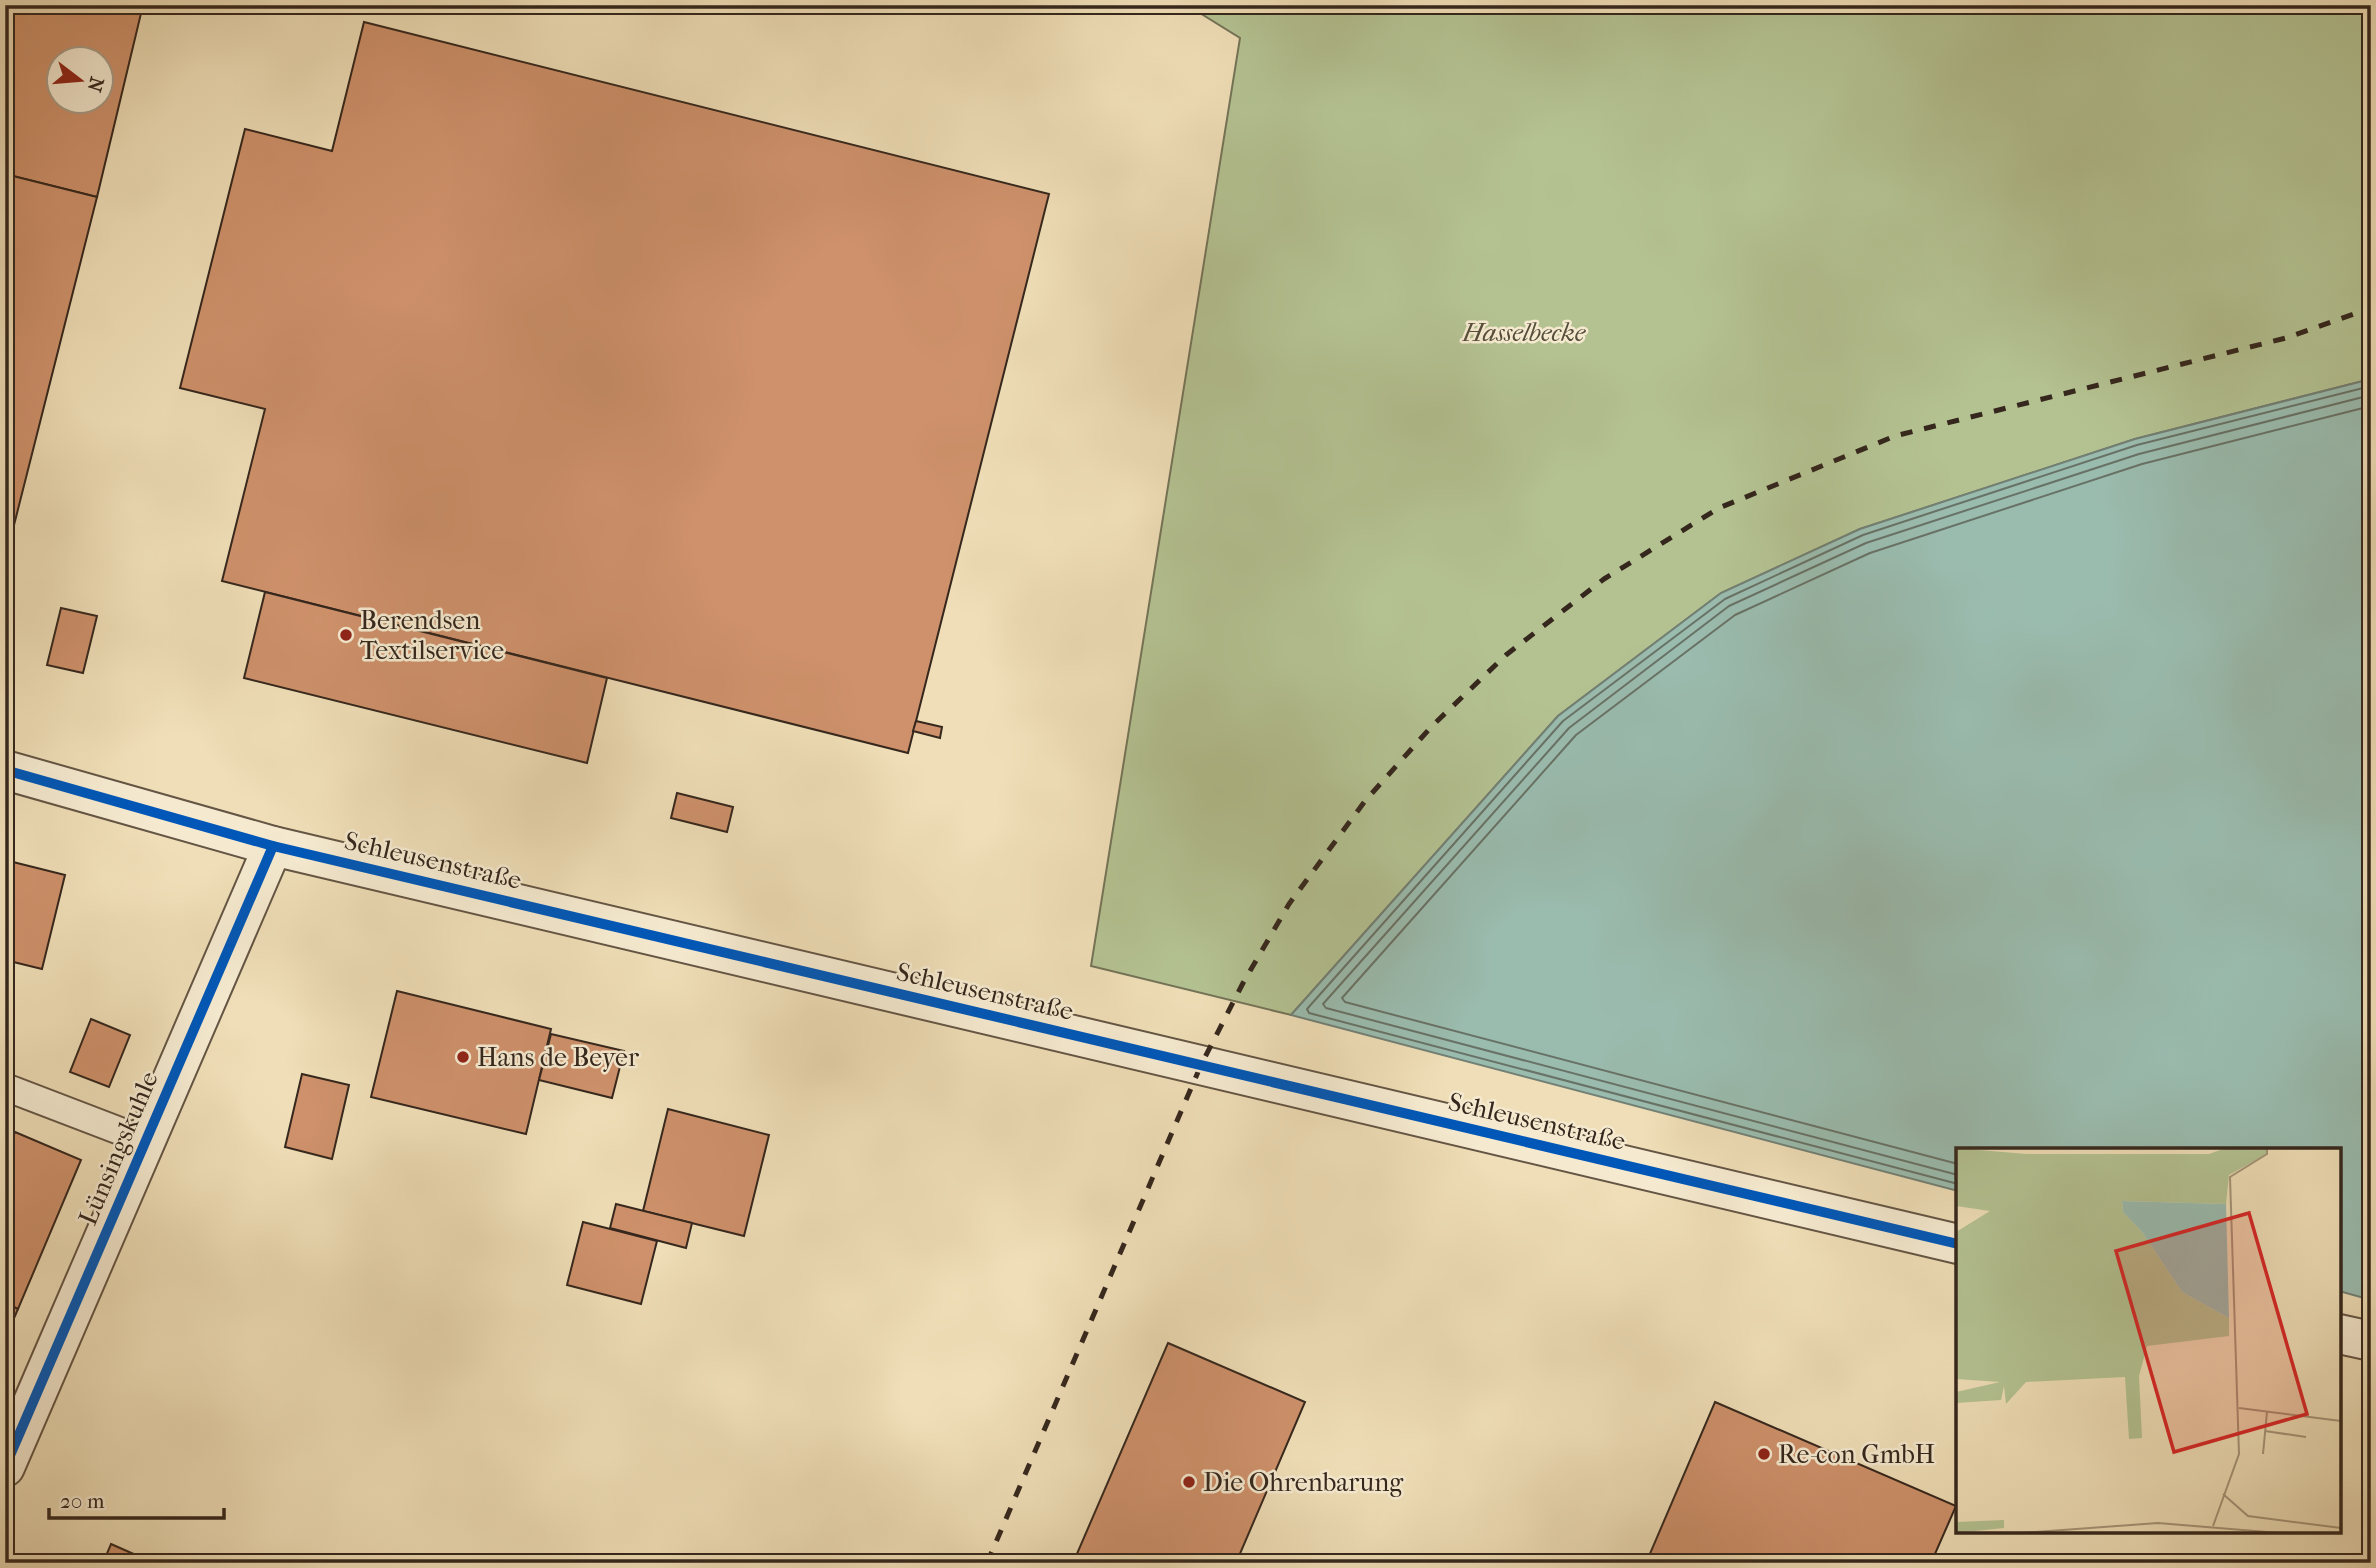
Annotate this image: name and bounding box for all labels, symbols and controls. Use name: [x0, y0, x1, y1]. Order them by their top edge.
north arrow: [46, 46, 116, 116]
text: N: [83, 74, 108, 95]
park label: Hasselbecke: [1462, 317, 1587, 348]
place label: Berendsen Textilservice: [360, 605, 504, 666]
marker: Berendsen Textilservice: [338, 627, 354, 643]
street label: Schleusenstraße: [341, 825, 524, 896]
street label: Schleusenstraße: [893, 956, 1076, 1027]
place label: Hans de Beyer: [477, 1042, 639, 1073]
marker: Hans de Beyer: [455, 1049, 471, 1065]
street label: Lünsingskuhle: [72, 1067, 165, 1230]
street label: Schleusenstraße: [1445, 1086, 1628, 1157]
inset map: [1956, 1148, 2341, 1533]
place label: Re-con GmbH: [1778, 1439, 1935, 1470]
marker: Re-con GmbH: [1756, 1446, 1772, 1462]
place label: Die Ohrenbarung: [1203, 1467, 1404, 1498]
marker: Die Ohrenbarung: [1181, 1474, 1197, 1490]
scale bar: [49, 1477, 224, 1521]
text: 20 m: [60, 1489, 105, 1513]

